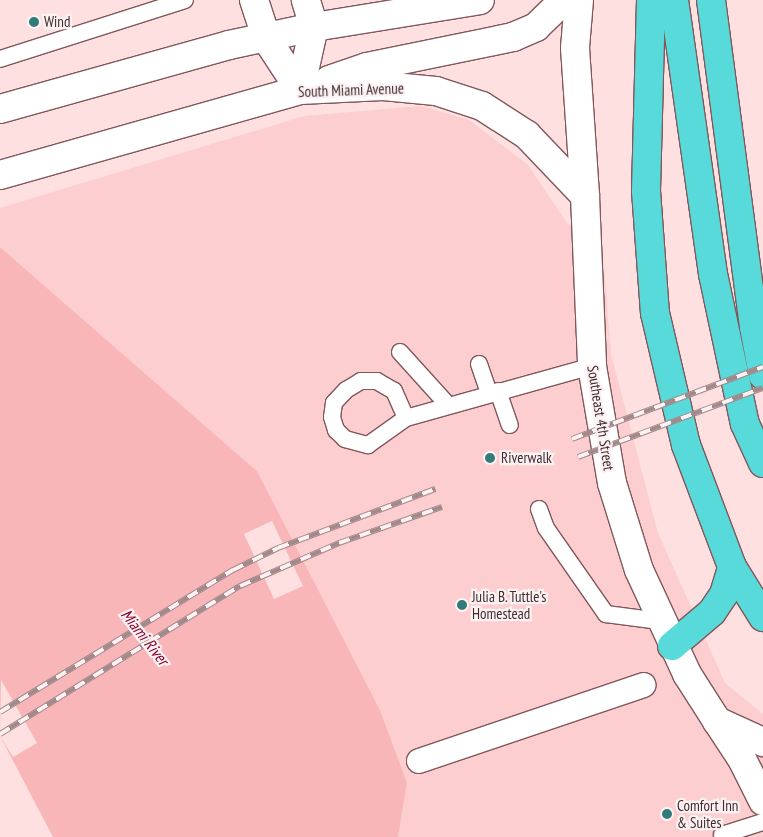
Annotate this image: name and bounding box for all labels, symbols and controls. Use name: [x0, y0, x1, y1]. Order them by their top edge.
place label: Wind: [44, 13, 70, 31]
marker: Wind: [28, 16, 40, 28]
street label: South Miami Avenue: [298, 79, 404, 101]
street label: Southeast 4th Street: [584, 364, 618, 472]
place label: Riverwalk: [501, 449, 552, 467]
marker: Riverwalk: [483, 451, 497, 465]
place label: Julia B. Tuttle's Homestead: [472, 587, 548, 622]
marker: Julia B. Tuttle's Homestead: [456, 599, 468, 611]
water label: Miami River: [117, 605, 173, 669]
place label: Comfort Inn & Suites: [677, 796, 738, 831]
marker: Comfort Inn & Suites: [661, 808, 673, 820]

